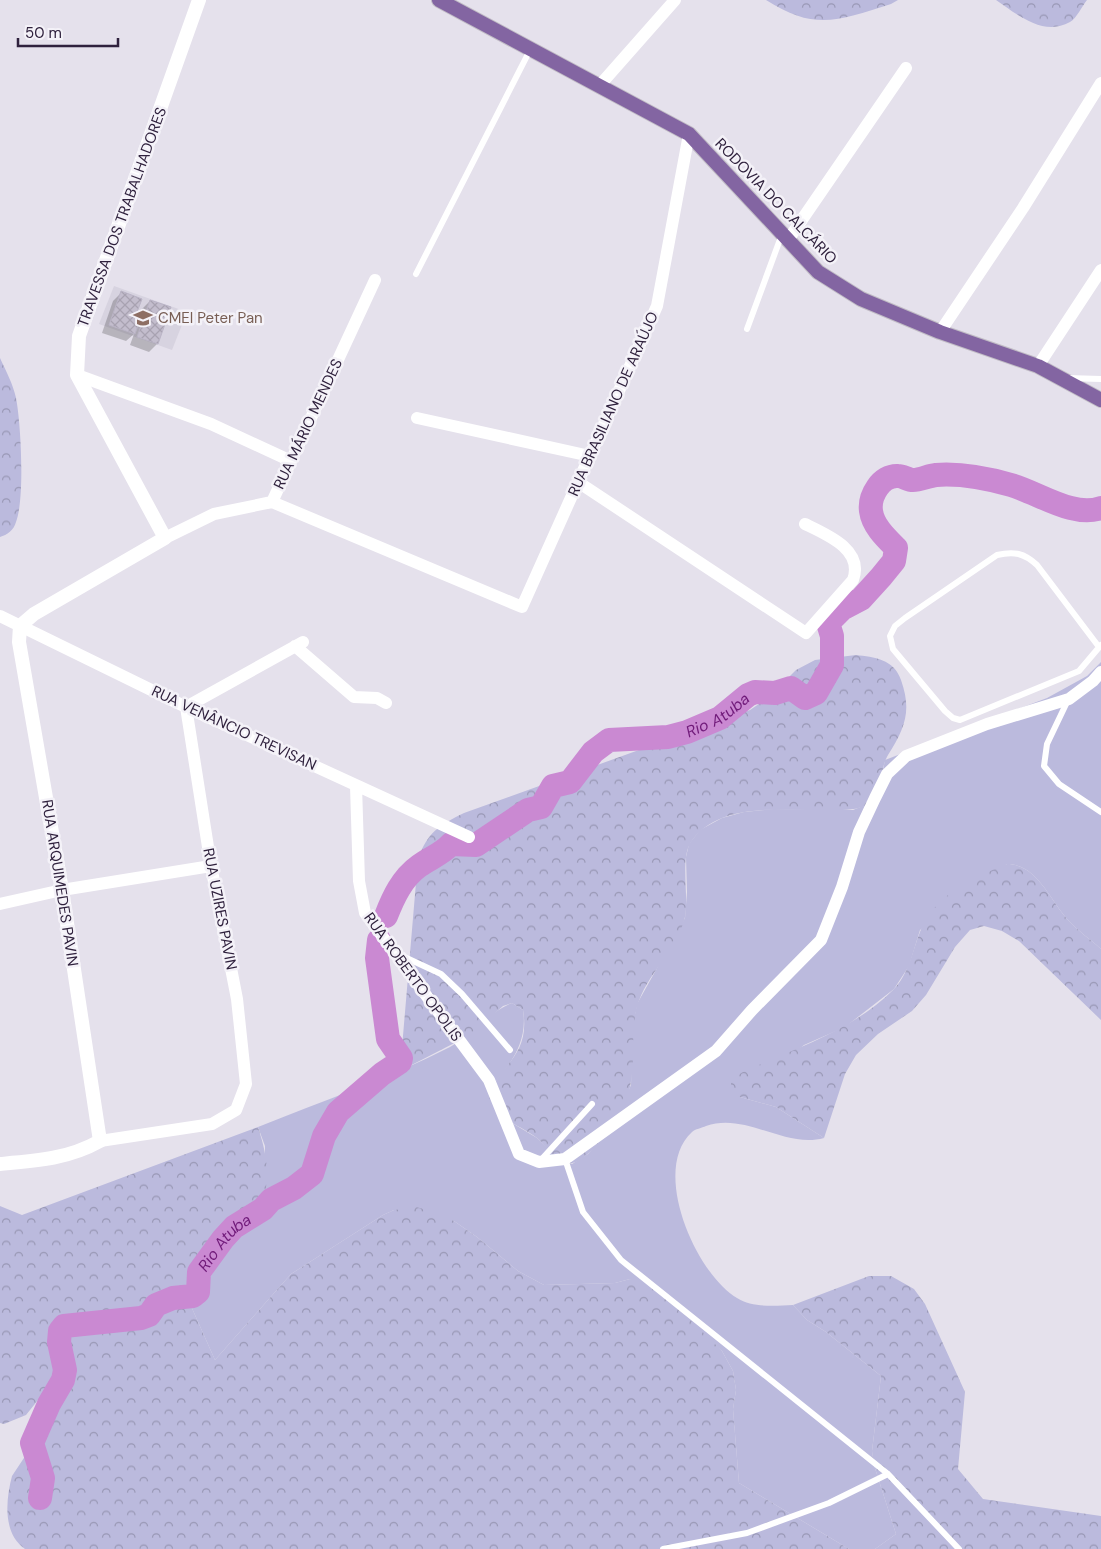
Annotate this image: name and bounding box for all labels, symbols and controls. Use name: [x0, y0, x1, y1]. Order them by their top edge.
scale bar: [18, 15, 118, 47]
text: 50 m: [25, 23, 62, 43]
street label: TRAVESSA DOS TRABALHADORES: [73, 104, 171, 330]
street label: RODOVIA DO CALCÁRIO: [711, 134, 841, 268]
school or university icon: CMEI Peter Pan: [132, 307, 154, 329]
place label: CMEI Peter Pan: [158, 308, 263, 328]
street label: RUA BRASILIANO DE ARAÚJO: [563, 309, 663, 499]
street label: RUA MÁRIO MENDES: [269, 355, 347, 492]
street label: RUA VENÂNCIO TREVISAN: [148, 681, 320, 775]
water label: Rio Atuba: [682, 688, 754, 742]
street label: RUA ARQUIMEDES PAVIN: [37, 798, 83, 968]
street label: RUA UZIRES PAVIN: [198, 846, 242, 972]
street label: RUA ROBERTO OPOLIS: [359, 909, 467, 1046]
water label: Rio Atuba: [193, 1208, 255, 1275]

